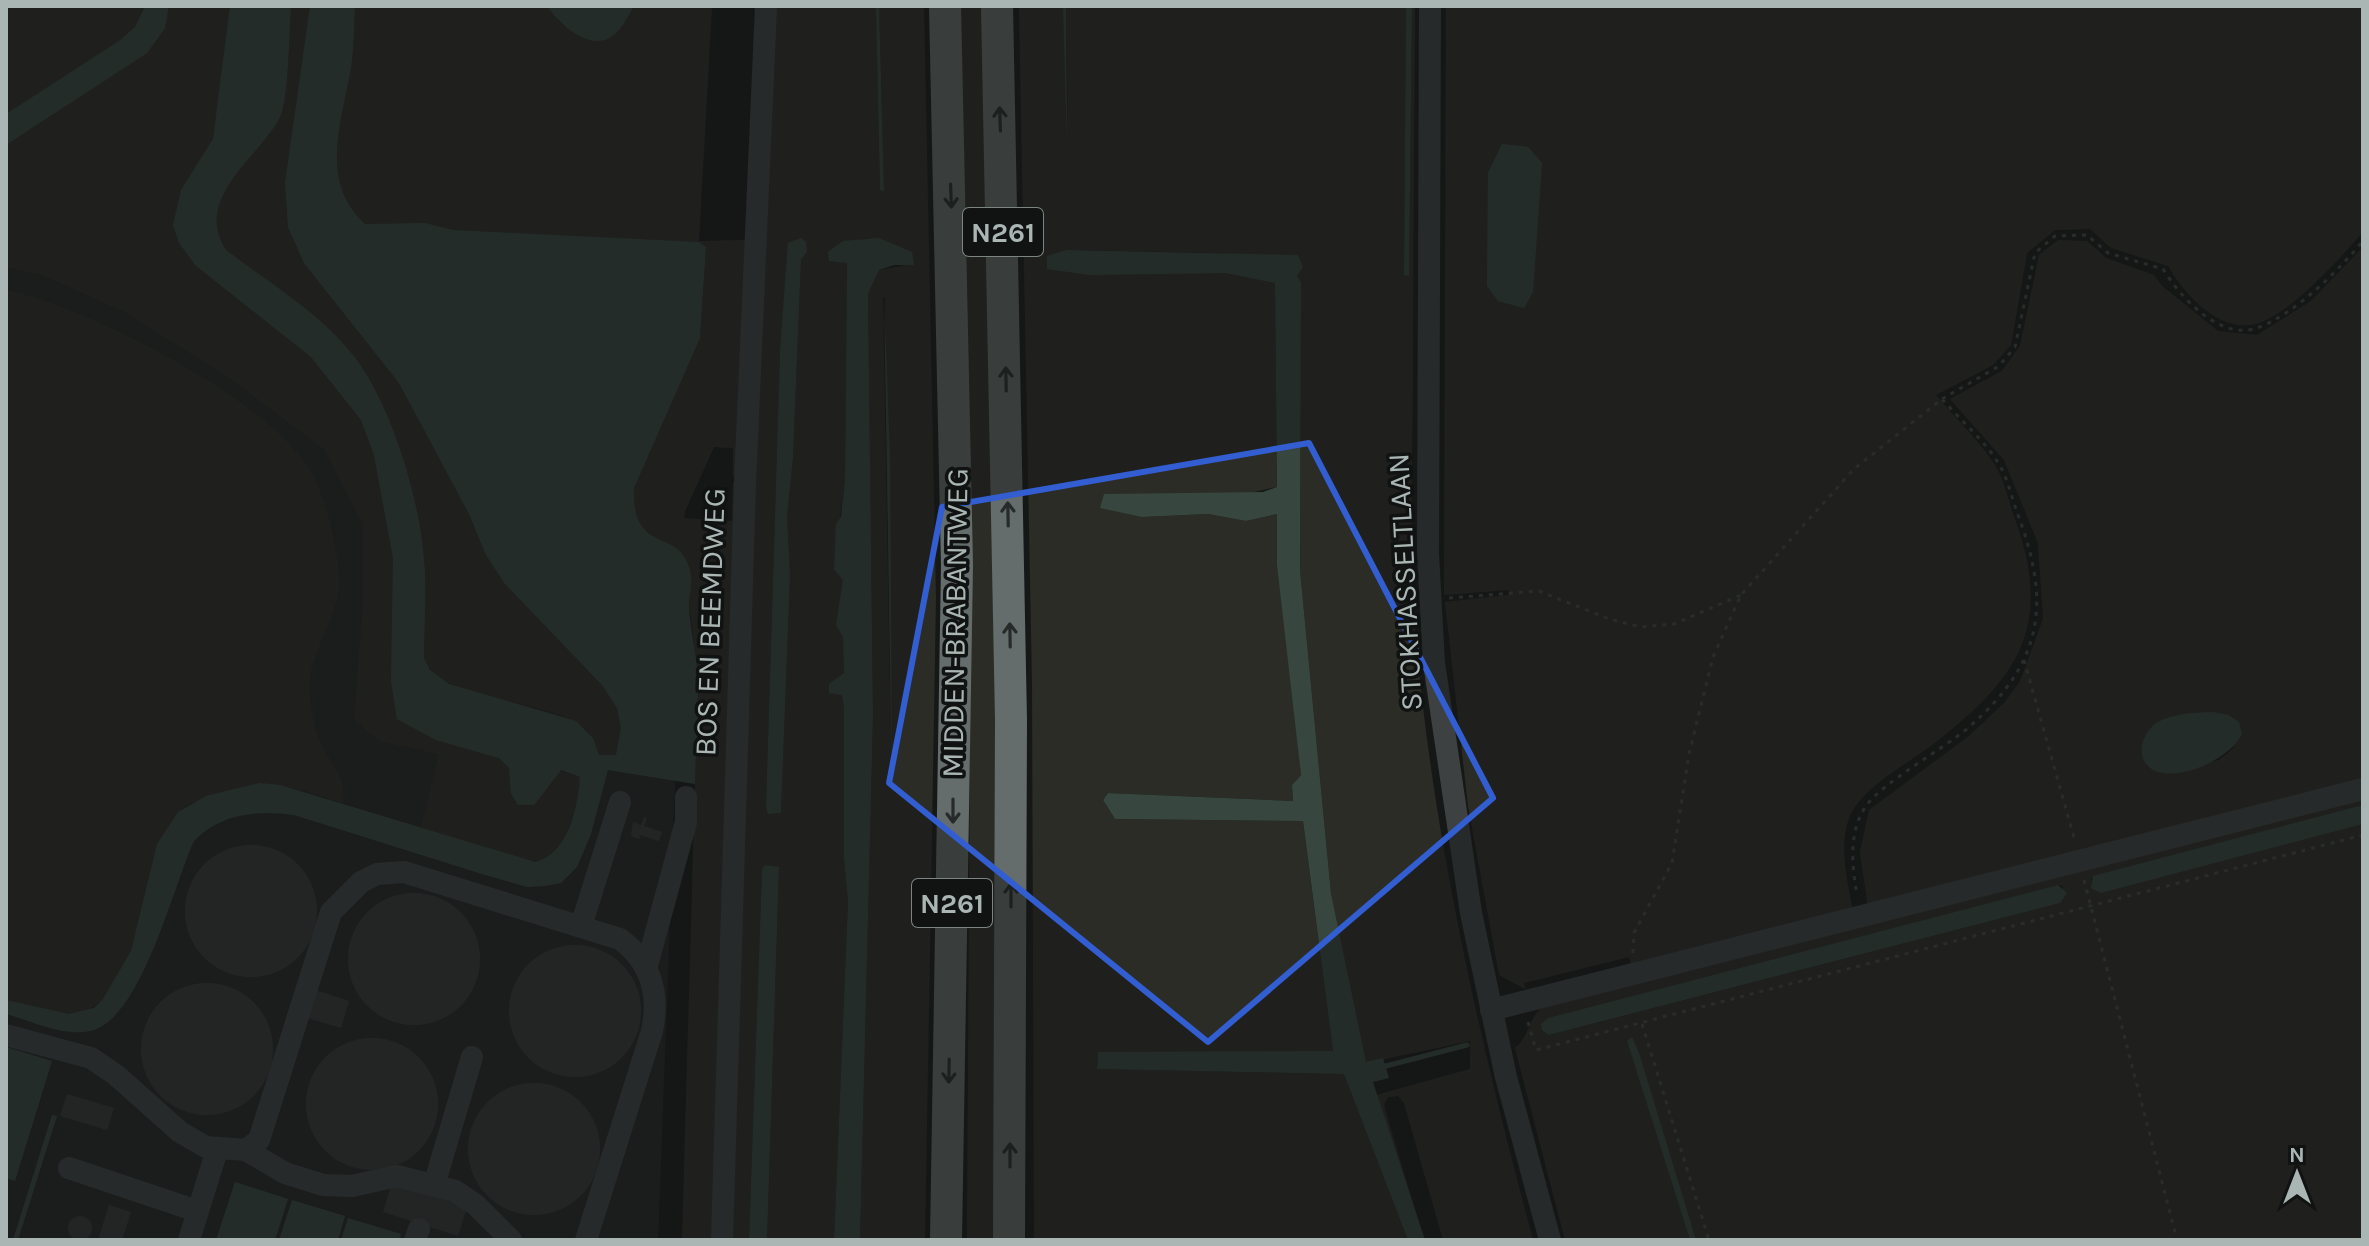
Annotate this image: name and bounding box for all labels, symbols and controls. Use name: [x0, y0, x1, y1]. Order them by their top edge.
one-way arrow: [992, 106, 1008, 133]
one-way arrow: [943, 182, 958, 209]
road number: N261: [963, 208, 1043, 256]
one-way arrow: [998, 366, 1014, 393]
street label: STOKHASSELTLAAN: [1380, 452, 1430, 712]
street label: MIDDEN-BRABANTWEG: [934, 468, 976, 778]
street label: BOS EN BEEMDWEG: [687, 487, 733, 757]
one-way arrow: [1001, 501, 1016, 528]
one-way arrow: [1002, 622, 1018, 649]
one-way arrow: [945, 797, 961, 824]
road number: N261: [912, 879, 992, 927]
one-way arrow: [1003, 882, 1019, 909]
one-way arrow: [941, 1057, 957, 1084]
north arrow: [2257, 1134, 2337, 1214]
one-way arrow: [1002, 1142, 1018, 1169]
text: N: [2289, 1142, 2305, 1168]

